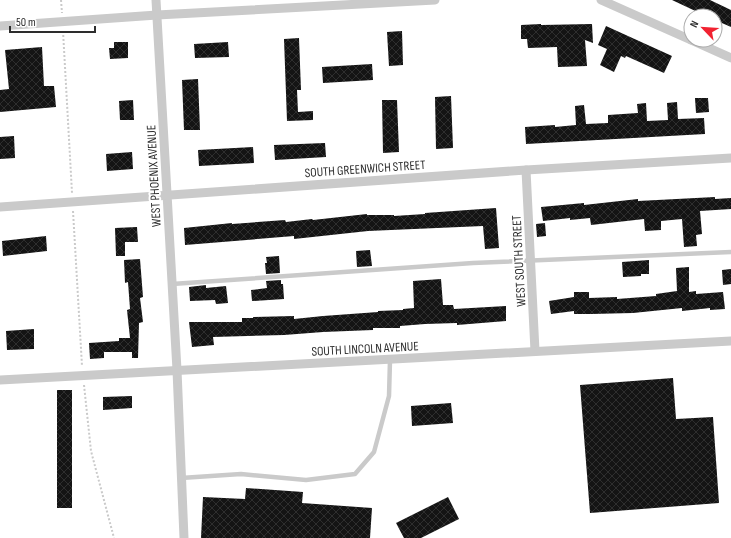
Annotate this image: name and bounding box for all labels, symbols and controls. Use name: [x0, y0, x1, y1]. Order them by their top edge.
scale bar: [10, 8, 95, 34]
north arrow: [683, 8, 723, 48]
text: 50 m: [16, 15, 36, 30]
text: N: [687, 18, 702, 29]
street label: WEST PHOENIX AVENUE: [143, 125, 165, 227]
street label: SOUTH GREENWICH STREET: [304, 157, 426, 181]
street label: WEST SOUTH STREET: [509, 215, 529, 307]
street label: SOUTH LINCOLN AVENUE: [311, 338, 419, 360]

